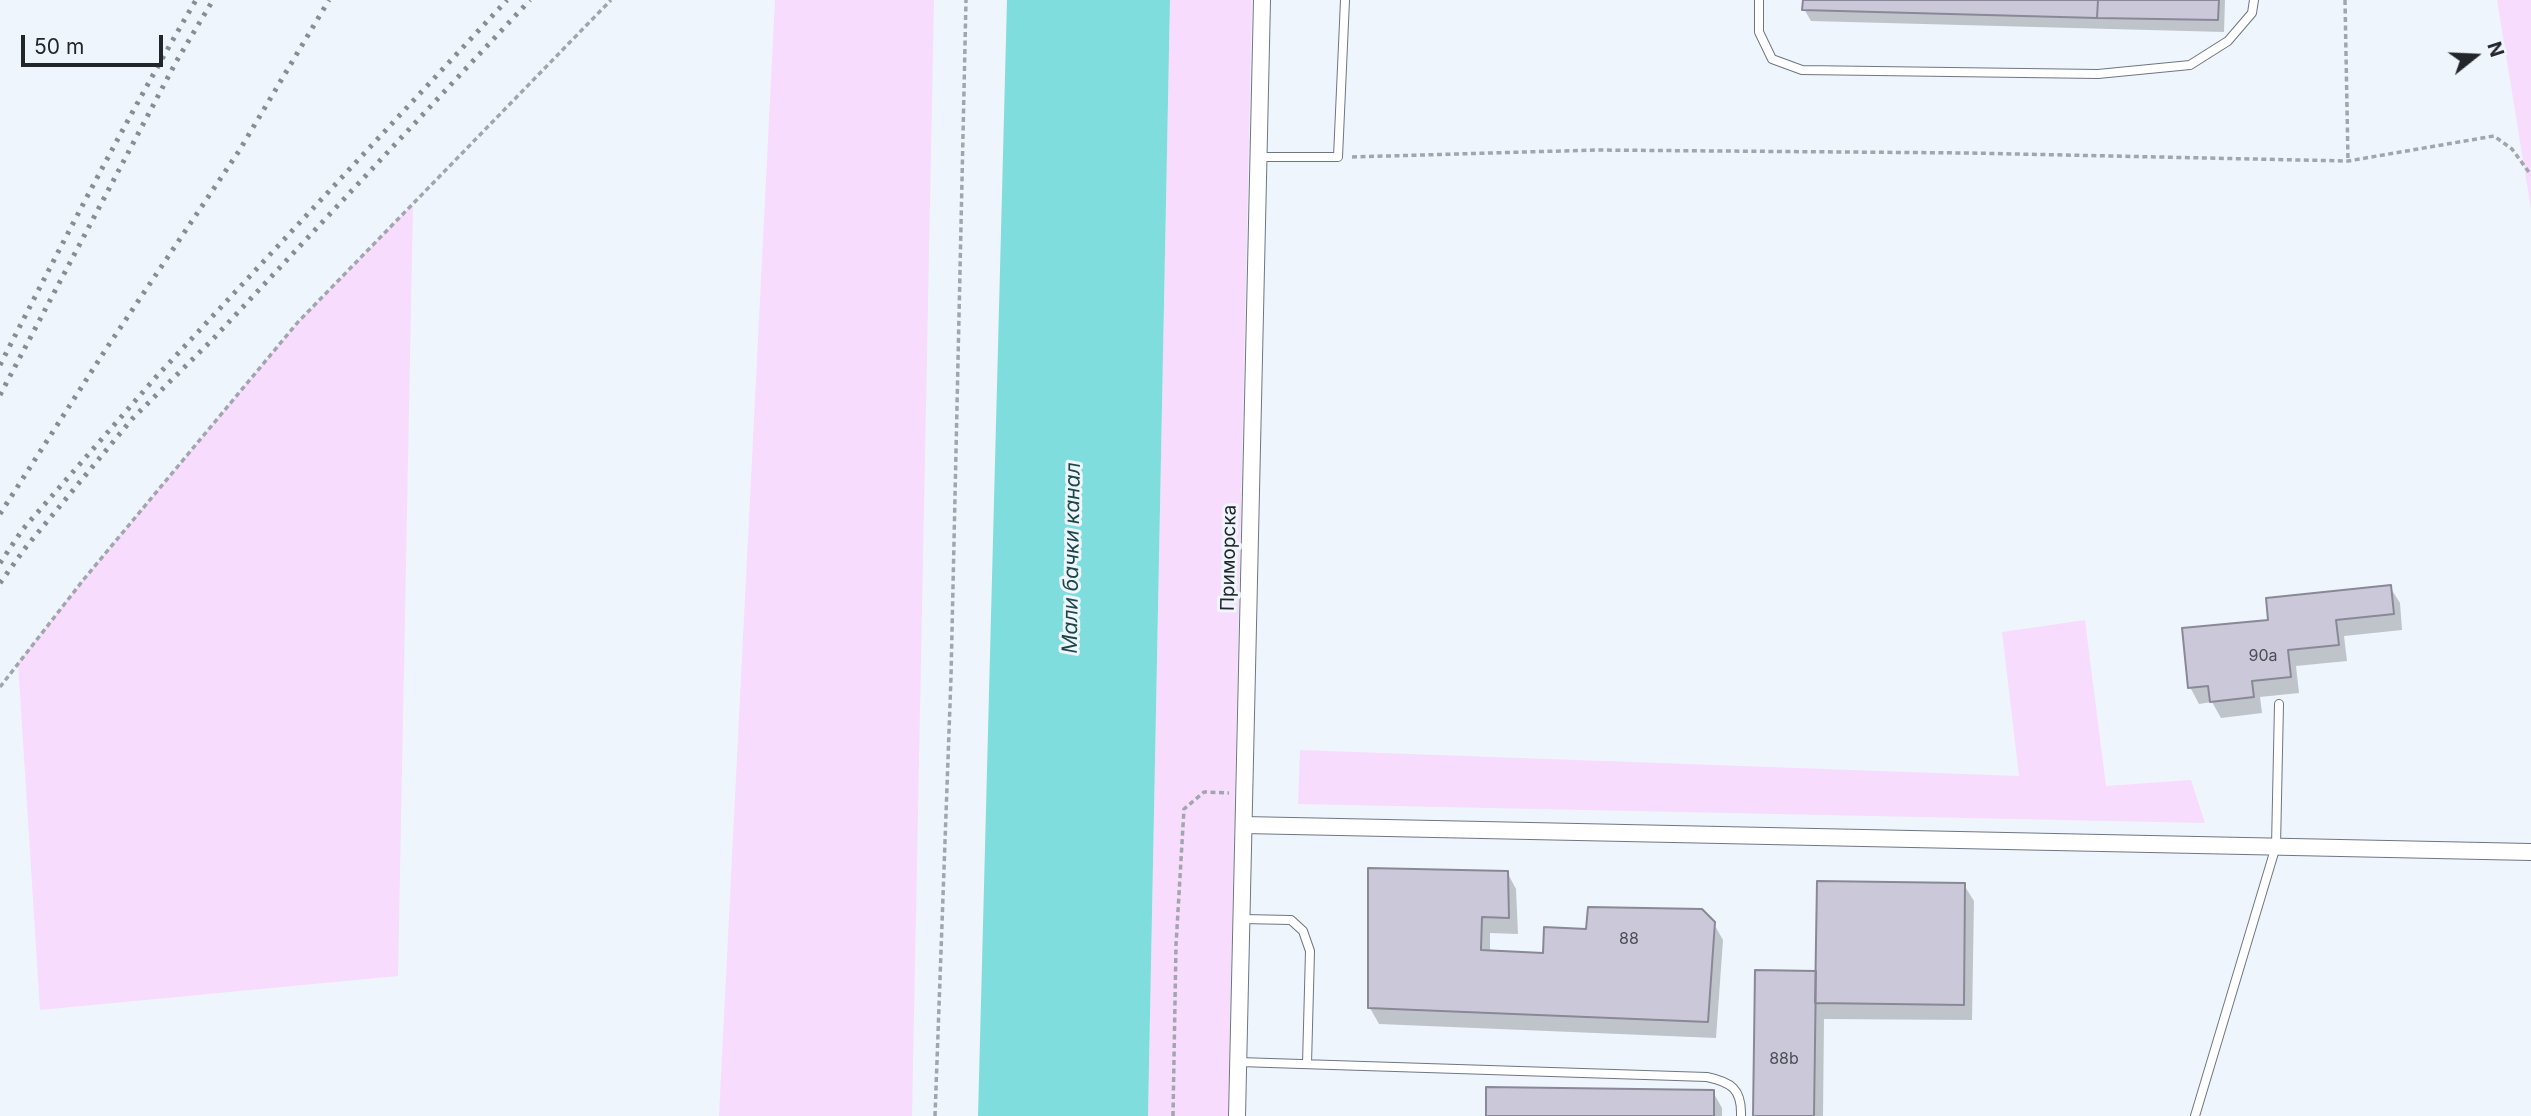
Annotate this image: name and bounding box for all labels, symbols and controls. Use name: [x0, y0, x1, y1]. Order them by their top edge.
scale bar: [24, 21, 166, 65]
north arrow: [2440, 21, 2510, 91]
text: 50 m: [34, 34, 84, 59]
text: N: [2482, 39, 2509, 60]
water label: Мали бачки канал: [1058, 462, 1086, 654]
street label: Приморска: [1217, 505, 1241, 611]
house number: 90a: [2248, 646, 2278, 666]
house number: 88: [1619, 929, 1639, 949]
house number: 88b: [1769, 1049, 1799, 1069]

